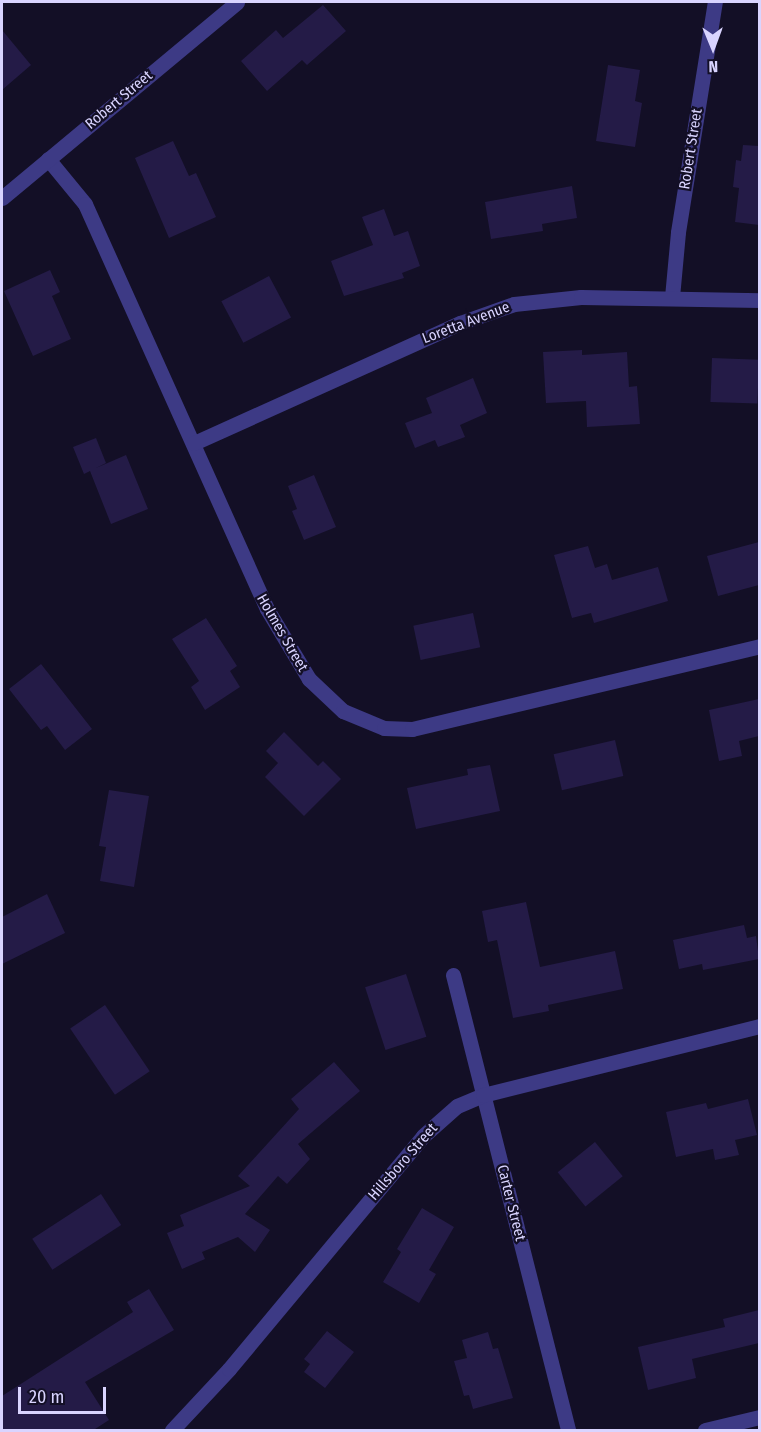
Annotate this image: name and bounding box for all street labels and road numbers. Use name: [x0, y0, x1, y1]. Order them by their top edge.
street label: Robert Street: [82, 67, 156, 133]
street label: Robert Street: [676, 107, 706, 191]
street label: Loretta Avenue: [420, 298, 512, 348]
street label: Holmes Street: [253, 591, 311, 675]
street label: Hillsboro Street: [365, 1120, 441, 1204]
street label: Carter Street: [493, 1163, 529, 1243]

